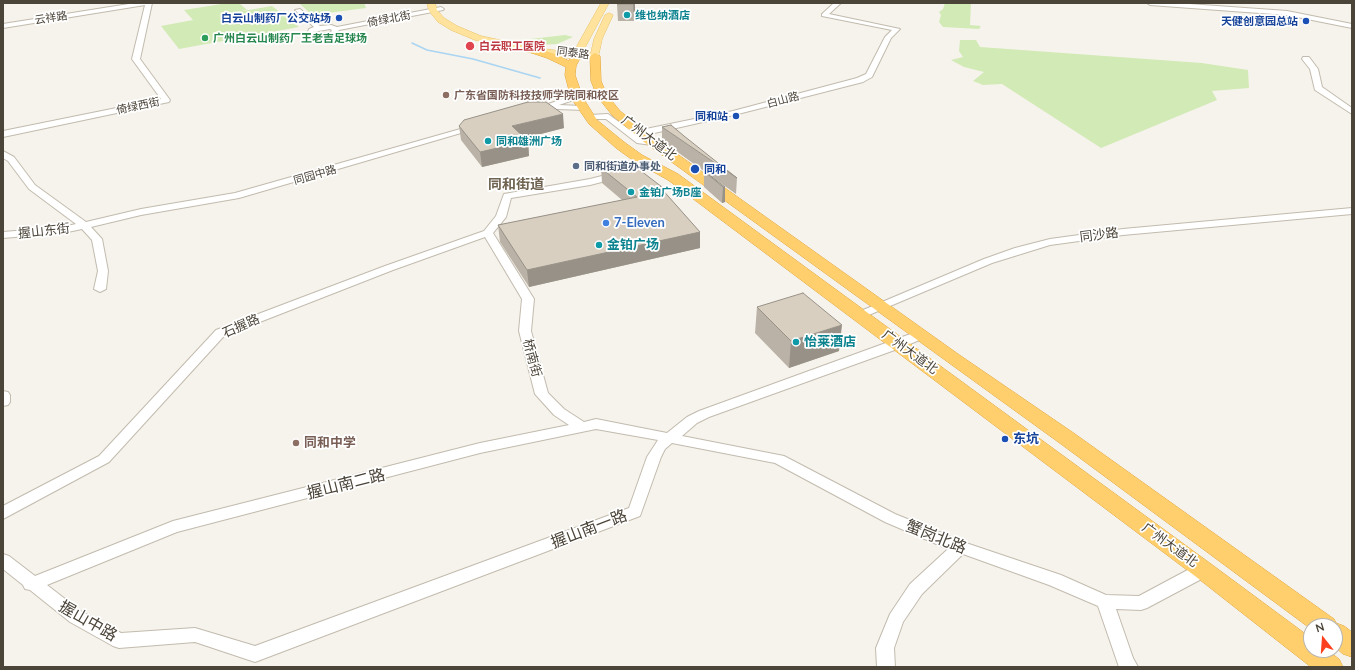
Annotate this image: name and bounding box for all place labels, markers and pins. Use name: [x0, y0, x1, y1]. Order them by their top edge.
place label: 维也纳酒店: [635, 8, 690, 22]
marker: 维也纳酒店: [622, 10, 632, 20]
place label: 白云山制药厂公交站场: [221, 11, 331, 25]
marker: 白云山制药厂公交站场: [334, 13, 344, 23]
place label: 天健创意园总站: [1221, 14, 1298, 28]
marker: 天健创意园总站: [1301, 16, 1311, 26]
place label: 广州白云山制药厂王老吉足球场: [213, 31, 367, 45]
marker: 广州白云山制药厂王老吉足球场: [200, 33, 210, 43]
place label: 白云职工医院: [479, 39, 545, 53]
marker: 白云职工医院: [464, 40, 476, 52]
place label: 广东省国防科技技师学院同和校区: [454, 88, 619, 102]
marker: 广东省国防科技技师学院同和校区: [441, 90, 451, 100]
place label: 同和站: [695, 109, 728, 123]
marker: 同和站: [731, 111, 741, 121]
place label: 同和雄洲广场: [496, 134, 562, 148]
marker: 同和雄洲广场: [483, 136, 493, 146]
place label: 同和街道办事处: [584, 159, 661, 173]
marker: 同和街道办事处: [571, 161, 581, 171]
place label: 同和: [704, 162, 726, 176]
marker: 同和: [689, 163, 701, 175]
place label: 金铂广场B座: [639, 185, 701, 199]
marker: 金铂广场B座: [626, 187, 636, 197]
place label: 7-Eleven: [614, 215, 665, 231]
marker: 7-Eleven: [601, 218, 611, 228]
place label: 金铂广场: [607, 237, 659, 253]
marker: 金铂广场: [594, 240, 604, 250]
place label: 怡莱酒店: [804, 334, 856, 350]
marker: 怡莱酒店: [791, 337, 801, 347]
place label: 东坑: [1013, 431, 1039, 447]
marker: 东坑: [1000, 434, 1010, 444]
place label: 同和中学: [304, 435, 356, 451]
marker: 同和中学: [291, 438, 301, 448]

